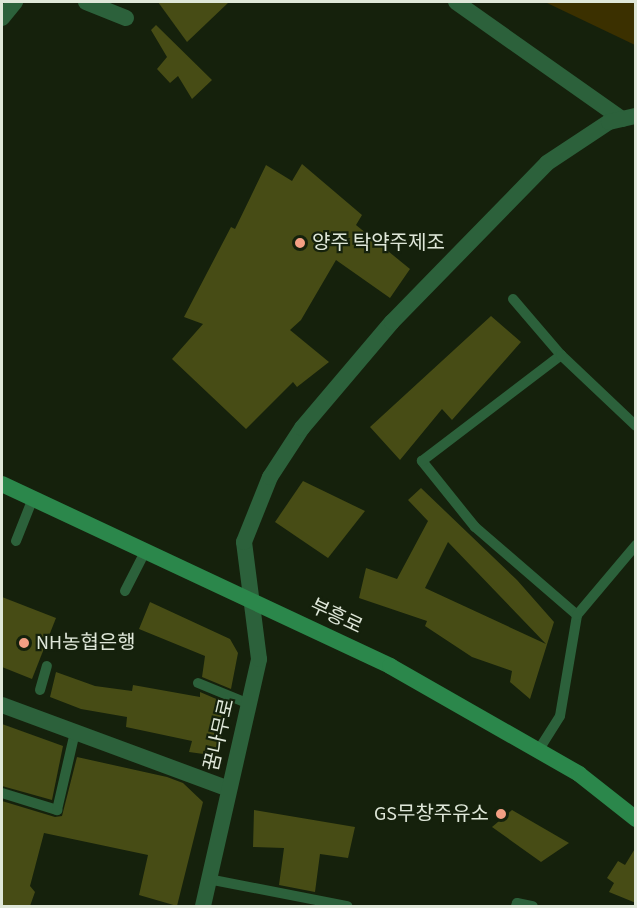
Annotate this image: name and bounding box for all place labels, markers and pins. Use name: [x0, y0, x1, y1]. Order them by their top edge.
place label: 양주 탁약주제조: [312, 231, 445, 255]
marker: 양주 탁약주제조: [293, 236, 307, 250]
place label: NH농협은행: [36, 631, 136, 655]
marker: NH농협은행: [17, 636, 31, 650]
place label: GS무창주유소: [374, 802, 489, 826]
marker: GS무창주유소: [494, 807, 508, 821]

